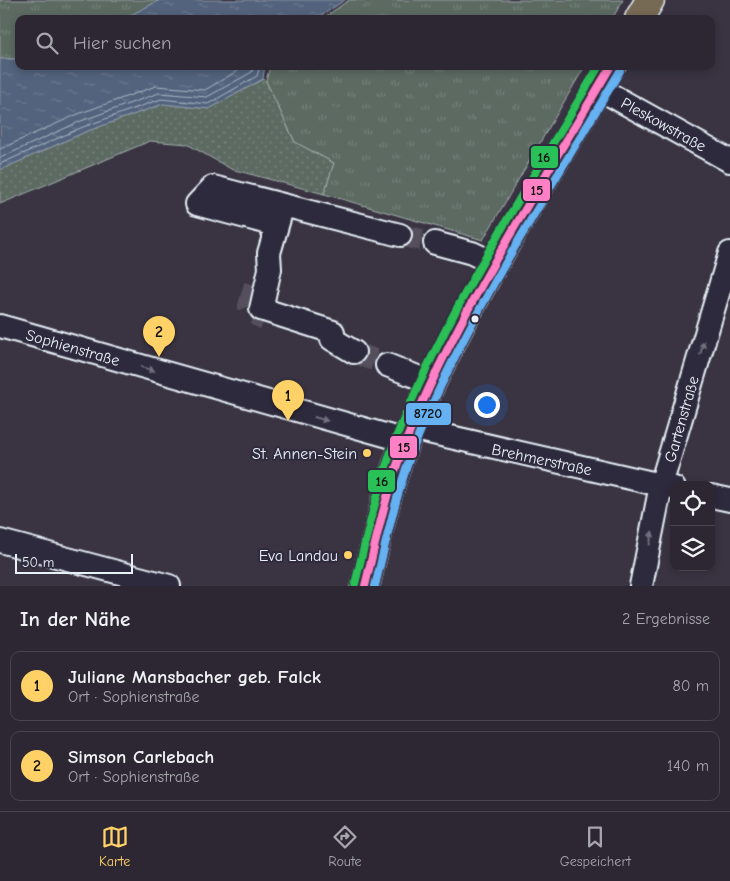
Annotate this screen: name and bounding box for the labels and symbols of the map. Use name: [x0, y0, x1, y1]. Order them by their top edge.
street label: Pleskowstraße: [618, 94, 709, 156]
line badge: 16: [530, 145, 559, 169]
text: 16: [538, 149, 550, 166]
line badge: 15: [522, 178, 551, 202]
text: 15: [531, 182, 543, 199]
unlabelled marker: [470, 314, 480, 324]
pin: 2: [143, 316, 175, 357]
street label: Sophienstraße: [24, 326, 122, 370]
one-way arrow: [699, 340, 707, 355]
one-way arrow: [140, 365, 155, 373]
street label: Gartenstraße: [661, 374, 703, 465]
pin: 1: [272, 380, 304, 421]
your location: [474, 392, 500, 418]
line badge: 8720: [405, 402, 452, 426]
text: 8720: [414, 405, 442, 422]
one-way arrow: [313, 415, 328, 423]
line badge: 15: [389, 435, 418, 459]
text: 15: [398, 439, 410, 456]
street label: Brehmerstraße: [490, 441, 594, 479]
place label: St. Annen-Stein: [252, 445, 357, 463]
marker: St. Annen-Stein: [361, 447, 373, 459]
line badge: 16: [367, 469, 396, 493]
text: 16: [376, 473, 388, 490]
one-way arrow: [647, 530, 655, 546]
place label: Eva Landau: [259, 547, 338, 565]
marker: Eva Landau: [342, 549, 354, 561]
scale bar: [15, 551, 132, 574]

